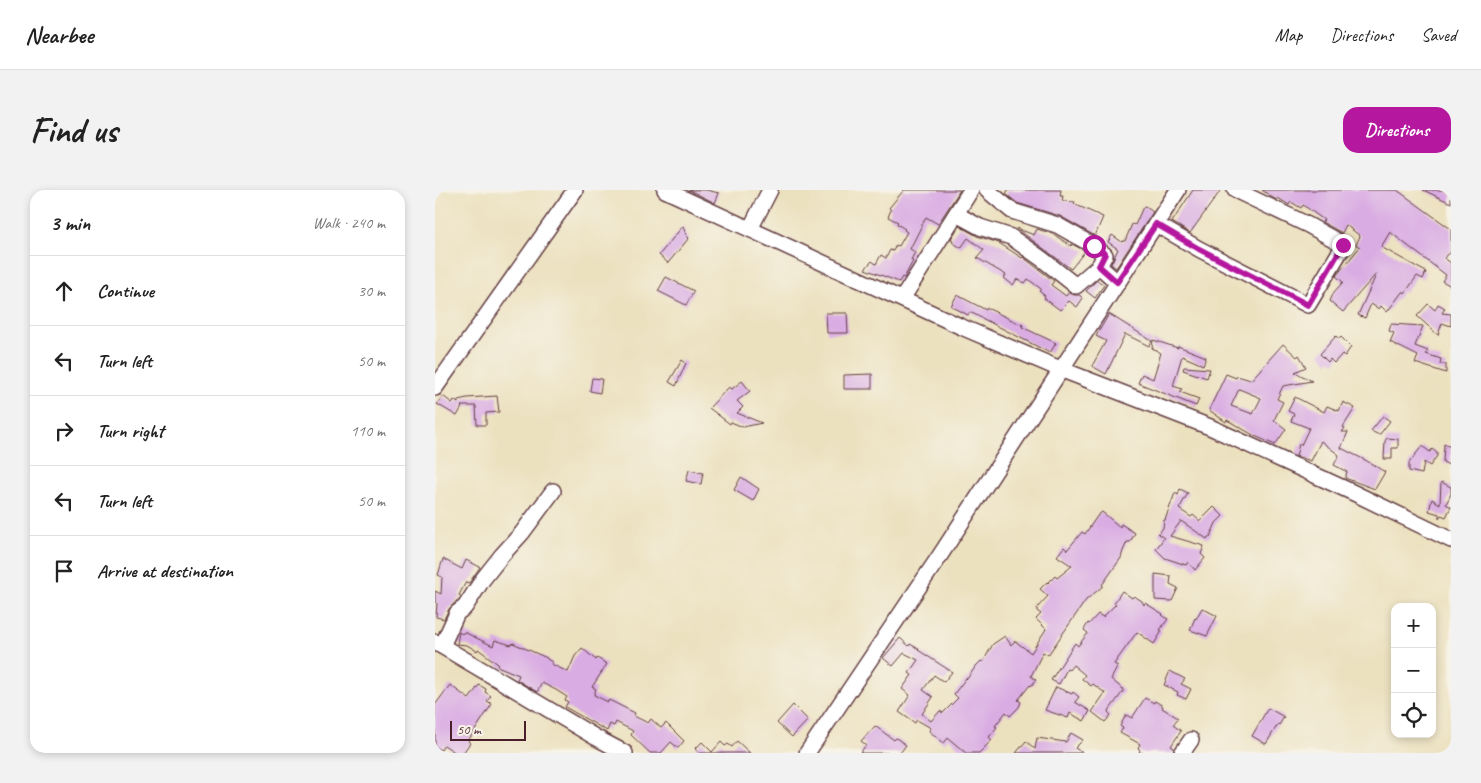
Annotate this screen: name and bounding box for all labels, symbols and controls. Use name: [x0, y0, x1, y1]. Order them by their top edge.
text: Nearbee: [25, 20, 93, 50]
text: Map: [1275, 24, 1302, 46]
text: Directions: [1330, 24, 1393, 46]
text: Saved: [1421, 24, 1456, 46]
button: Directions: [1343, 107, 1451, 153]
text: Find us: [30, 108, 117, 153]
text: 3 min: [50, 210, 90, 236]
text: Walk · 240 m: [313, 213, 385, 233]
route end: [1332, 234, 1355, 257]
route start: [1083, 235, 1106, 258]
icon: ahead: [50, 277, 78, 305]
text: Continue: [97, 279, 154, 303]
text: 30 m: [358, 281, 385, 301]
icon: left: [50, 347, 78, 375]
text: Turn left: [97, 349, 152, 373]
text: 50 m: [358, 351, 385, 371]
icon: right: [50, 417, 78, 445]
text: Turn right: [97, 419, 164, 443]
text: 110 m: [351, 421, 385, 441]
icon: left: [50, 487, 78, 515]
text: Turn left: [97, 489, 152, 513]
text: 50 m: [358, 491, 385, 511]
icon: arrive: [50, 557, 78, 585]
text: Arrive at destination: [97, 559, 233, 583]
map controls: [1391, 603, 1436, 738]
button: +: [1391, 603, 1436, 648]
button: −: [1391, 648, 1436, 693]
button: locate: [1391, 693, 1436, 738]
scale bar: [450, 718, 526, 741]
text: 50 m: [457, 721, 481, 738]

